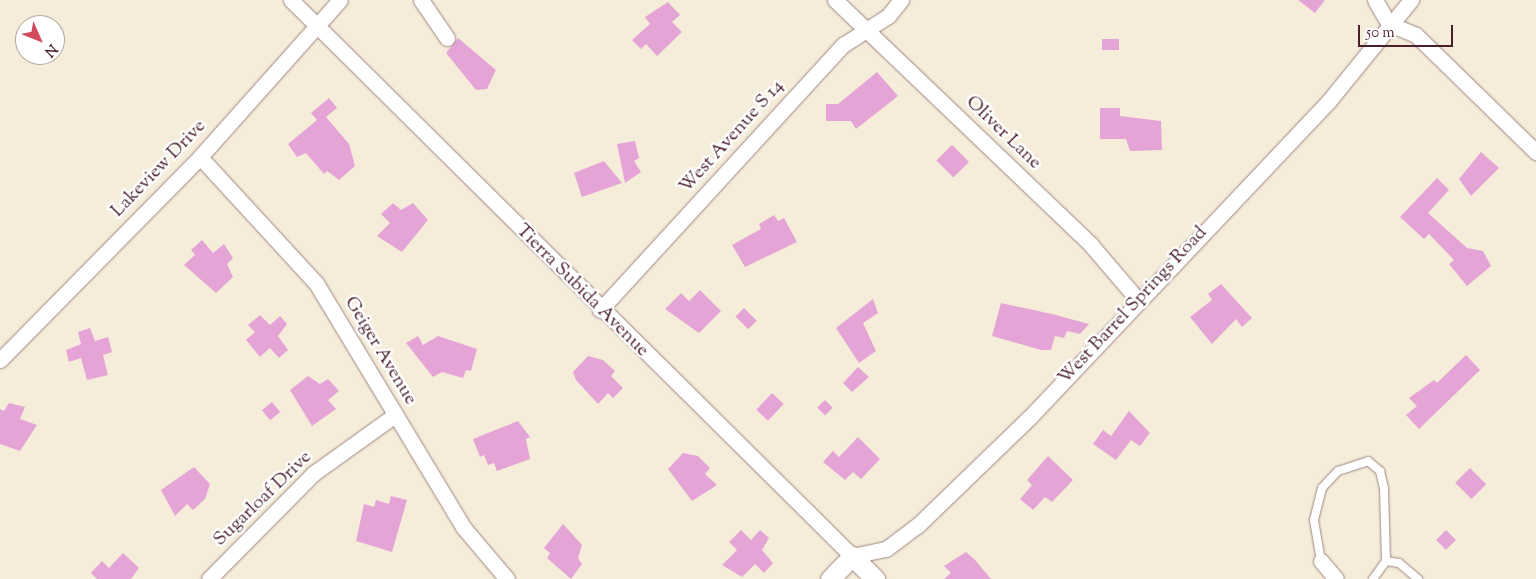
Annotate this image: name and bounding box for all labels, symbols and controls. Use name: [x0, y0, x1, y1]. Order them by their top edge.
north arrow: [15, 15, 65, 65]
scale bar: [1361, 15, 1456, 47]
text: 50 m: [1366, 23, 1395, 44]
text: N: [39, 39, 61, 61]
street label: West Avenue S 14: [675, 75, 789, 199]
street label: Oliver Lane: [960, 91, 1046, 175]
street label: Lakeview Drive: [107, 116, 211, 222]
street label: Tierra Subida Avenue: [511, 220, 653, 362]
street label: West Barrel Springs Road: [1054, 222, 1212, 390]
street label: Geiger Avenue: [339, 293, 421, 409]
street label: Sugarloaf Drive: [209, 446, 317, 552]

